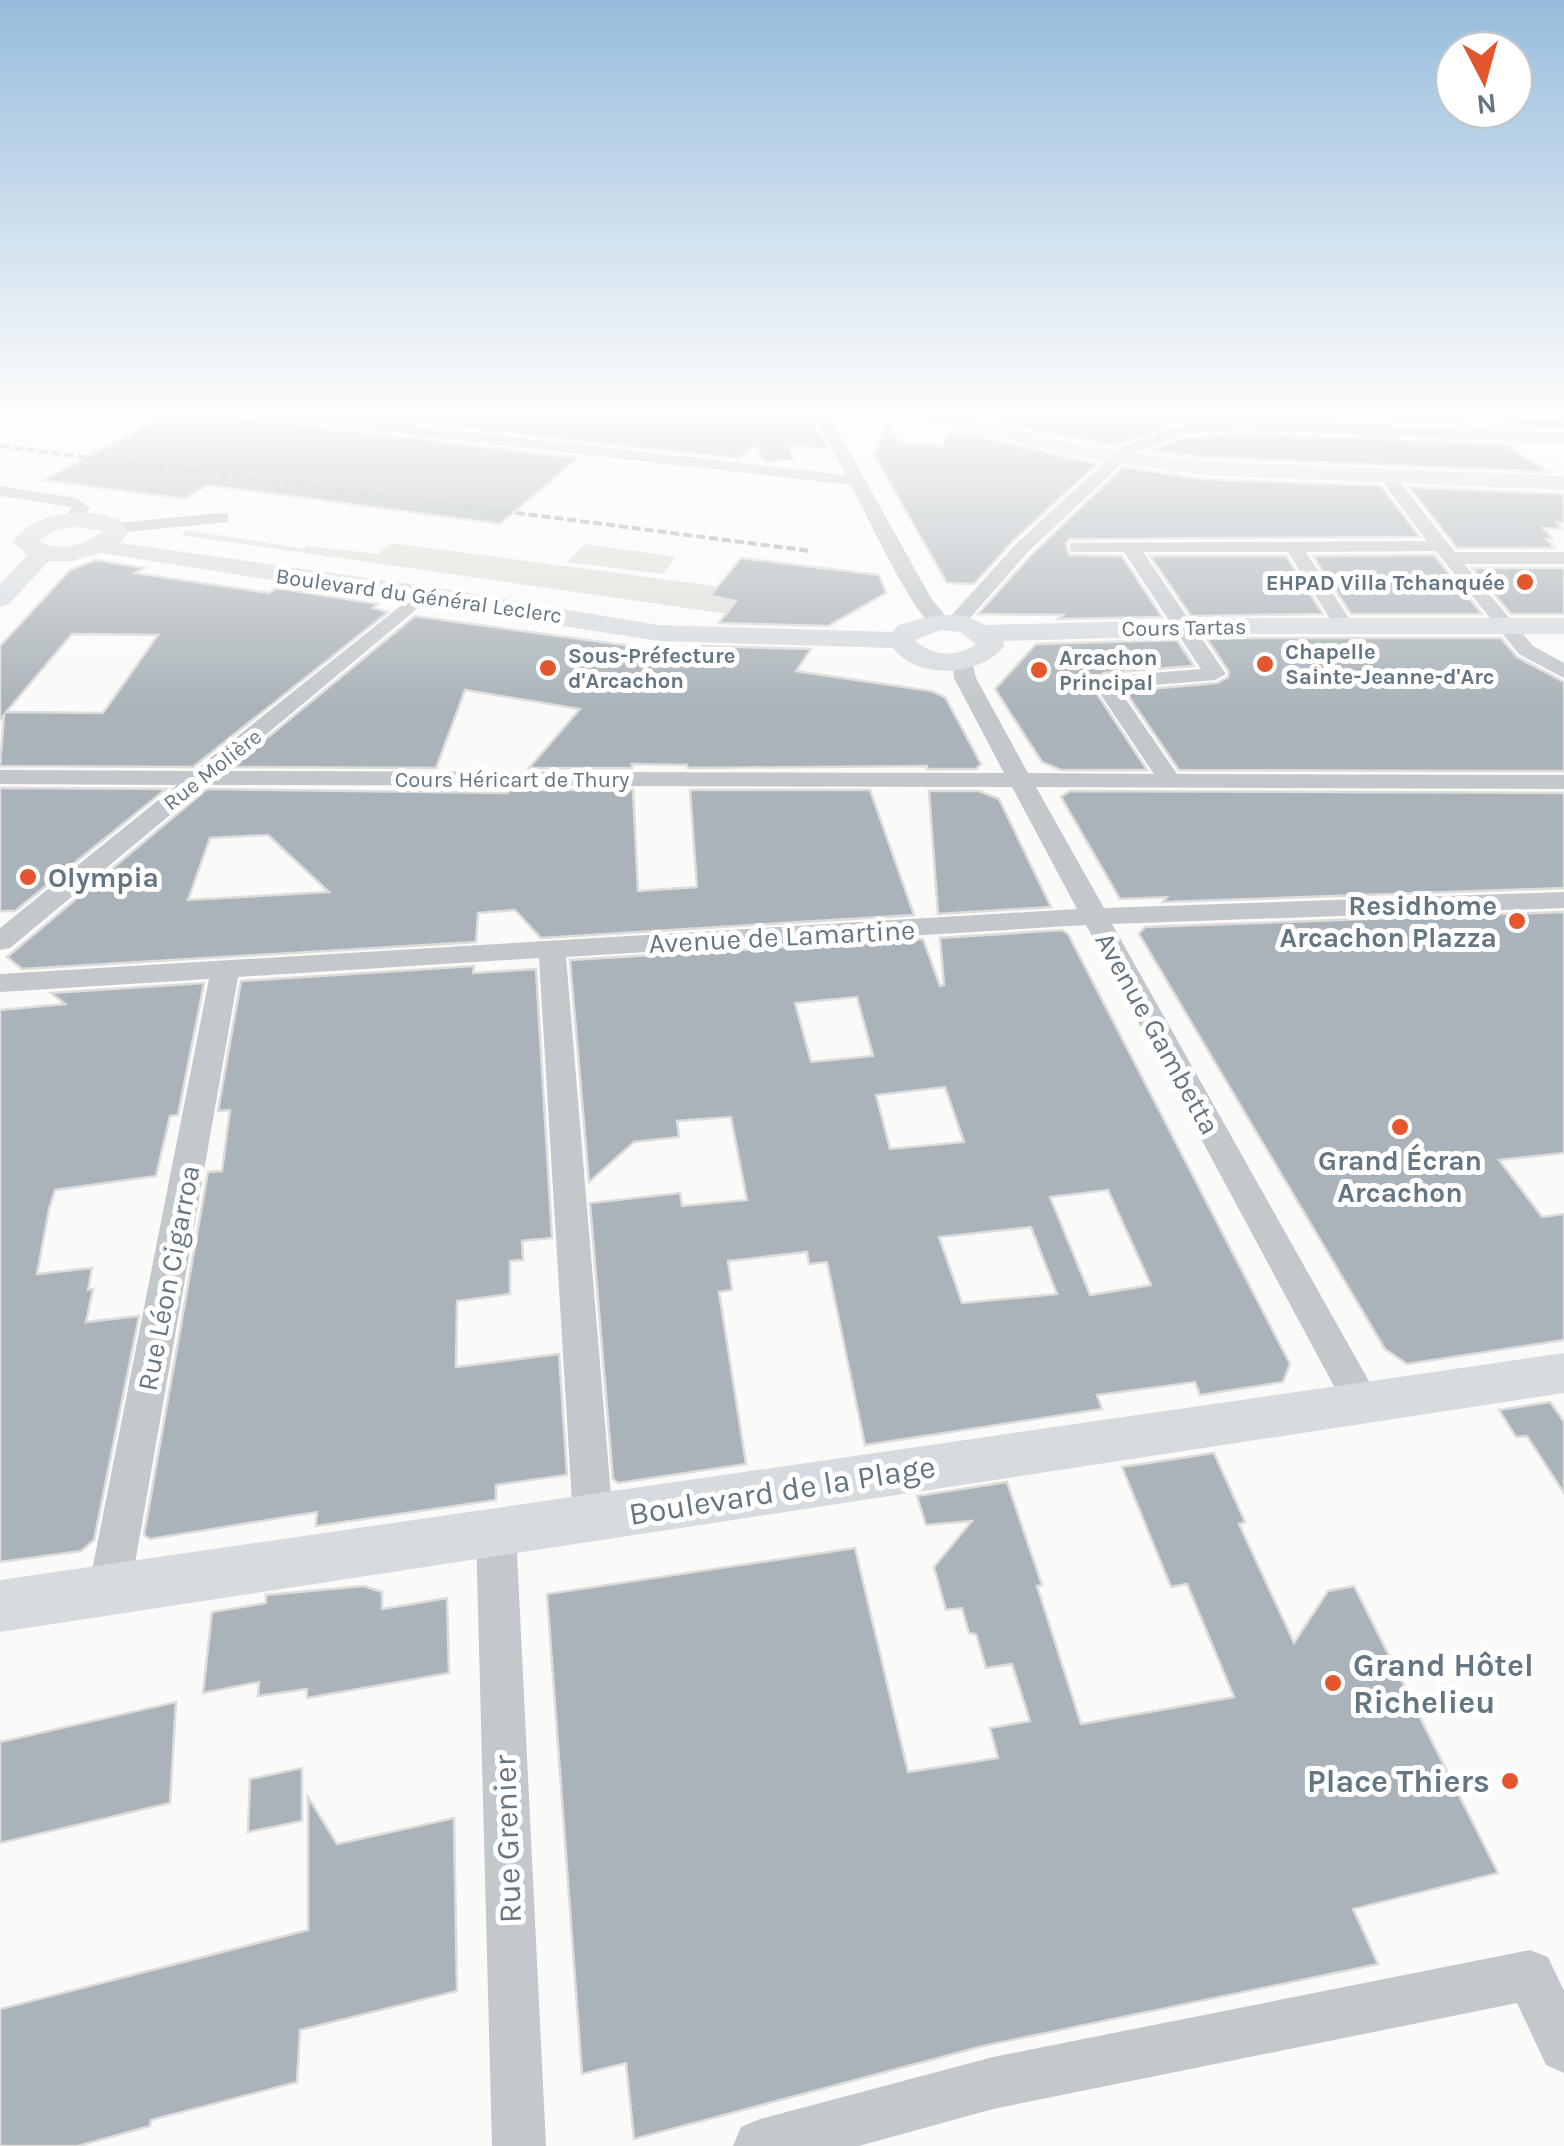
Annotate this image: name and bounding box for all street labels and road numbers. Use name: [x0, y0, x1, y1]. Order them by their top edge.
street label: Boulevard du Général Leclerc: [274, 563, 564, 629]
street label: Cours Tartas: [1121, 614, 1247, 642]
street label: Rue Molière: [158, 723, 267, 816]
street label: Cours Héricart de Thury: [395, 767, 629, 793]
street label: Avenue de Lamartine: [648, 913, 916, 960]
street label: Avenue Gambetta: [1088, 926, 1227, 1140]
street label: Rue Léon Cigarroa: [130, 1162, 207, 1394]
street label: Boulevard de la Plage: [626, 1448, 938, 1533]
street label: Rue Grenier: [486, 1754, 529, 1924]

